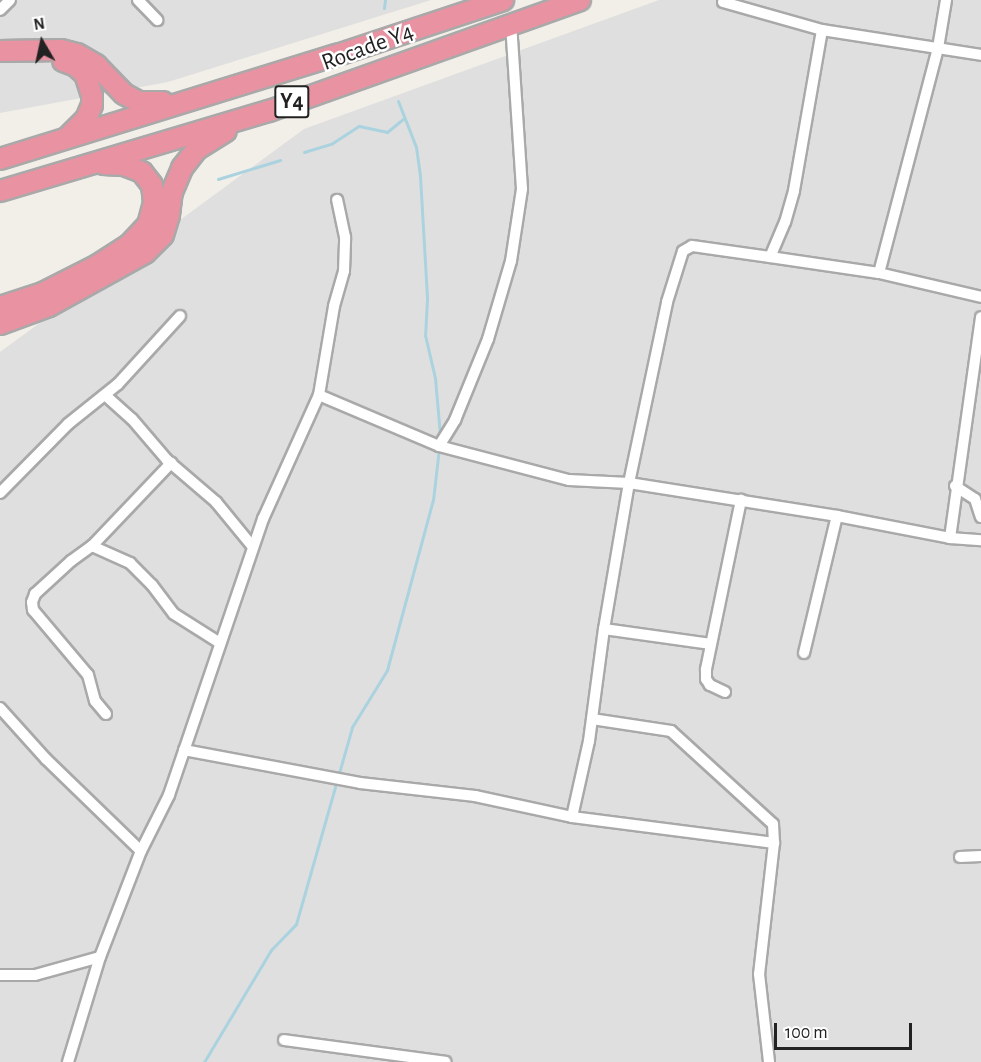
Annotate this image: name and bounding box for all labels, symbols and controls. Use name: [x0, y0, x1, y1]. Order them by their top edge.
north arrow: [12, 12, 72, 72]
text: N: [32, 15, 46, 33]
street label: Rocade Y4: [318, 18, 418, 78]
road number: Y4: [274, 83, 310, 121]
scale bar: [777, 1011, 915, 1049]
text: 100 m: [785, 1024, 828, 1042]

